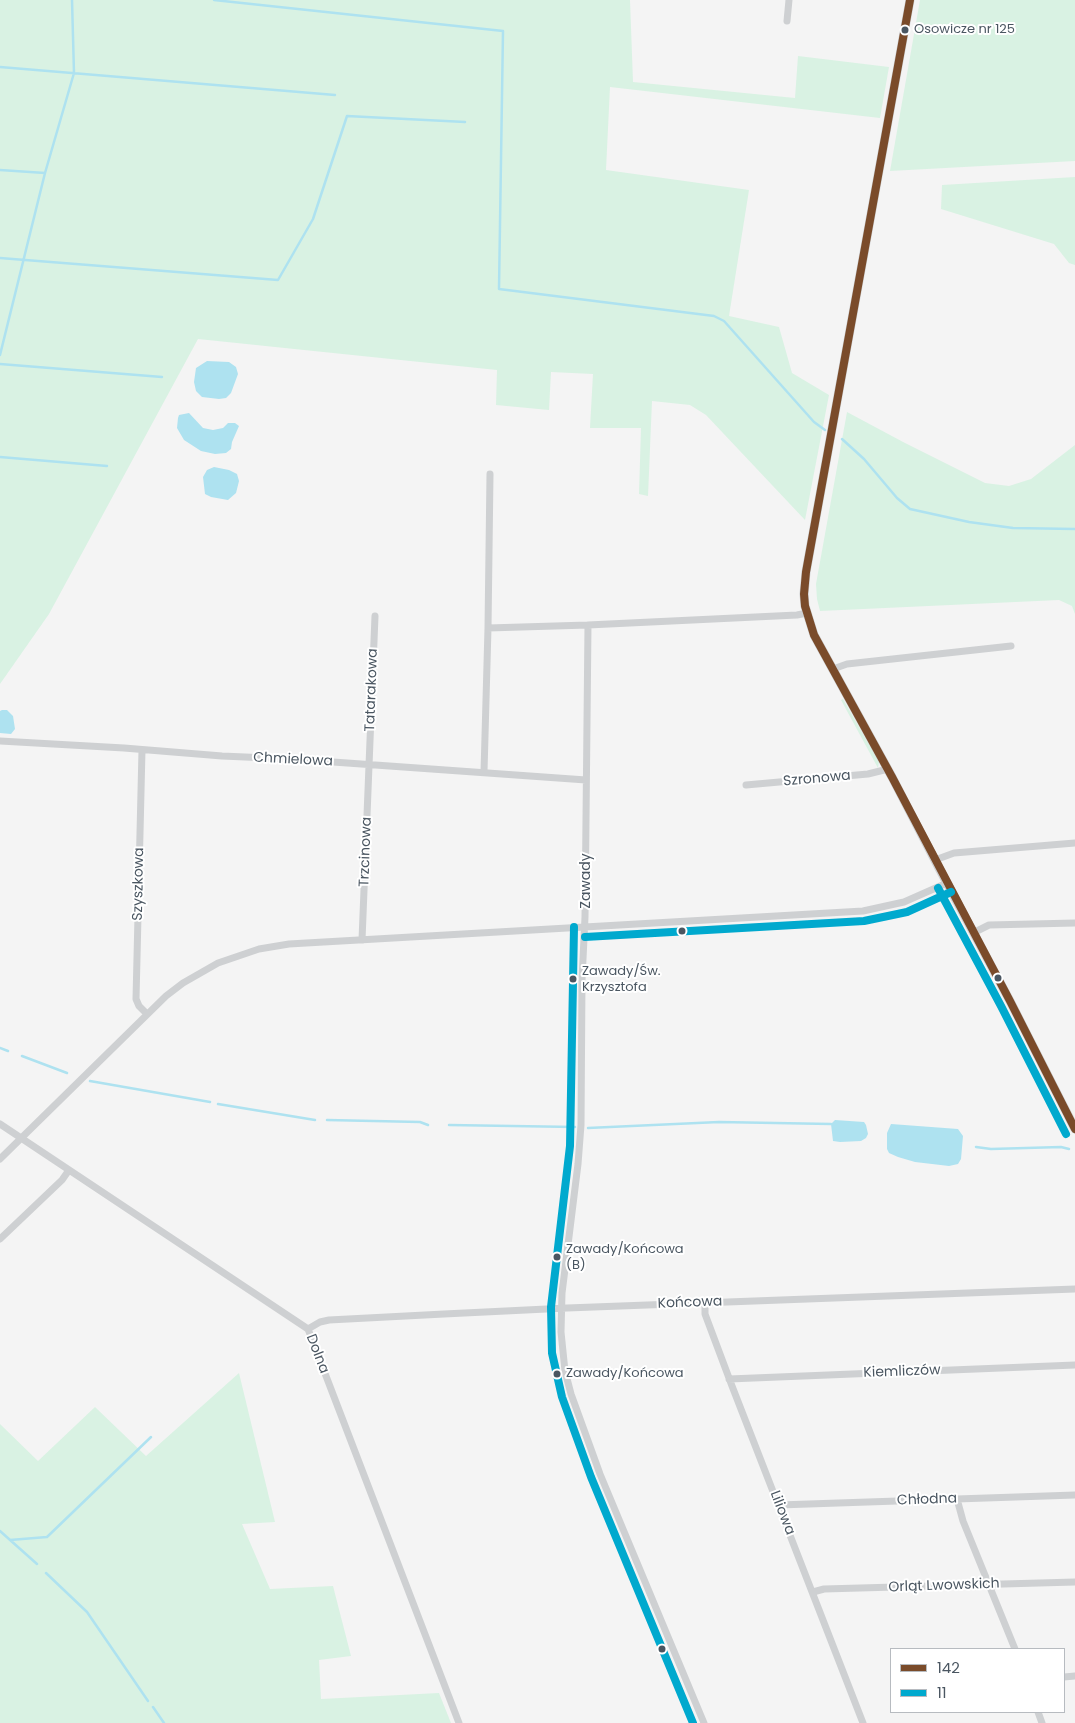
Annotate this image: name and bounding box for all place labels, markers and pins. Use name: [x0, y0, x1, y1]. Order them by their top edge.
place label: Osowicze nr 125: [914, 22, 1015, 38]
marker: Osowicze nr 125: [900, 25, 910, 35]
unlabelled marker: [677, 926, 687, 936]
place label: Zawady/Św. Krzysztofa: [582, 964, 661, 995]
unlabelled marker: [993, 973, 1003, 983]
marker: Zawady/Św. Krzysztofa: [568, 974, 578, 984]
place label: Zawady/Końcowa (B): [566, 1242, 684, 1273]
marker: Zawady/Końcowa (B): [552, 1252, 562, 1262]
place label: Zawady/Końcowa: [566, 1366, 684, 1382]
marker: Zawady/Końcowa: [552, 1369, 562, 1379]
unlabelled marker: [657, 1644, 667, 1654]

